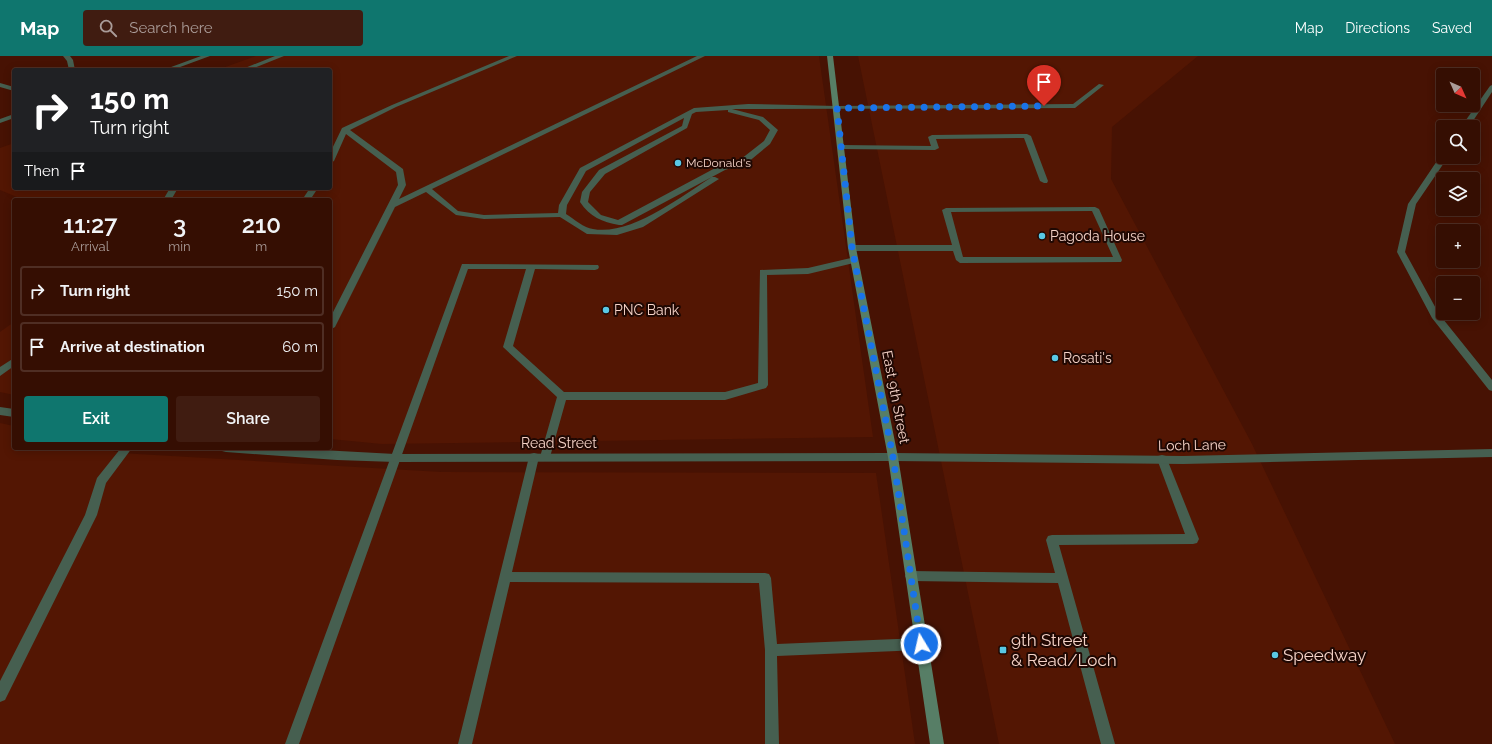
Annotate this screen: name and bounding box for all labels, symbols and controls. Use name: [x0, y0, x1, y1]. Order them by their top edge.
search box: [83, 10, 363, 46]
text: Map: [20, 17, 59, 39]
icon: search: [97, 17, 119, 39]
text: Search here: [129, 19, 213, 37]
text: Map: [1295, 20, 1323, 36]
text: Directions: [1345, 20, 1410, 36]
text: Saved: [1432, 20, 1472, 36]
pin: [1027, 65, 1061, 106]
north arrow: [1436, 68, 1480, 112]
map controls: [1436, 68, 1480, 320]
icon: arrive: [1033, 71, 1055, 93]
text: 150 m: [90, 83, 169, 116]
icon: right: [24, 84, 76, 136]
text: Turn right: [90, 117, 169, 138]
button: search: [1436, 120, 1480, 164]
place label: McDonald's: [686, 156, 751, 170]
marker: McDonald's: [673, 158, 683, 168]
icon: arrive: [67, 160, 89, 182]
text: Then: [24, 162, 59, 180]
button: layers: [1436, 172, 1480, 216]
text: 11:27: [63, 210, 117, 239]
text: 3: [173, 210, 186, 239]
text: 210: [242, 210, 281, 239]
button: +: [1436, 224, 1480, 268]
place label: Pagoda House: [1050, 228, 1145, 244]
marker: Pagoda House: [1037, 231, 1047, 241]
text: Arrival: [71, 239, 109, 254]
text: min: [168, 239, 191, 254]
text: m: [255, 239, 267, 254]
button: −: [1436, 276, 1480, 320]
icon: right: [26, 280, 48, 302]
text: Turn right: [60, 282, 130, 300]
text: 150 m: [277, 282, 318, 300]
place label: PNC Bank: [614, 302, 680, 318]
marker: PNC Bank: [601, 305, 611, 315]
icon: arrive: [26, 336, 48, 358]
text: Arrive at destination: [60, 338, 205, 356]
text: 60 m: [282, 338, 318, 356]
street label: East 9th Street: [879, 349, 913, 445]
place label: Rosati's: [1063, 350, 1112, 366]
marker: Rosati's: [1050, 353, 1060, 363]
button: Exit: [24, 396, 168, 442]
button: Share: [176, 396, 320, 442]
street label: Read Street: [521, 435, 597, 451]
street label: Loch Lane: [1158, 436, 1226, 454]
position arrow: [900, 623, 942, 665]
place label: 9th Street & Read/Loch: [1011, 630, 1117, 670]
marker: 9th Street & Read/Loch: [998, 645, 1008, 655]
place label: Speedway: [1283, 645, 1366, 665]
marker: Speedway: [1270, 650, 1280, 660]

